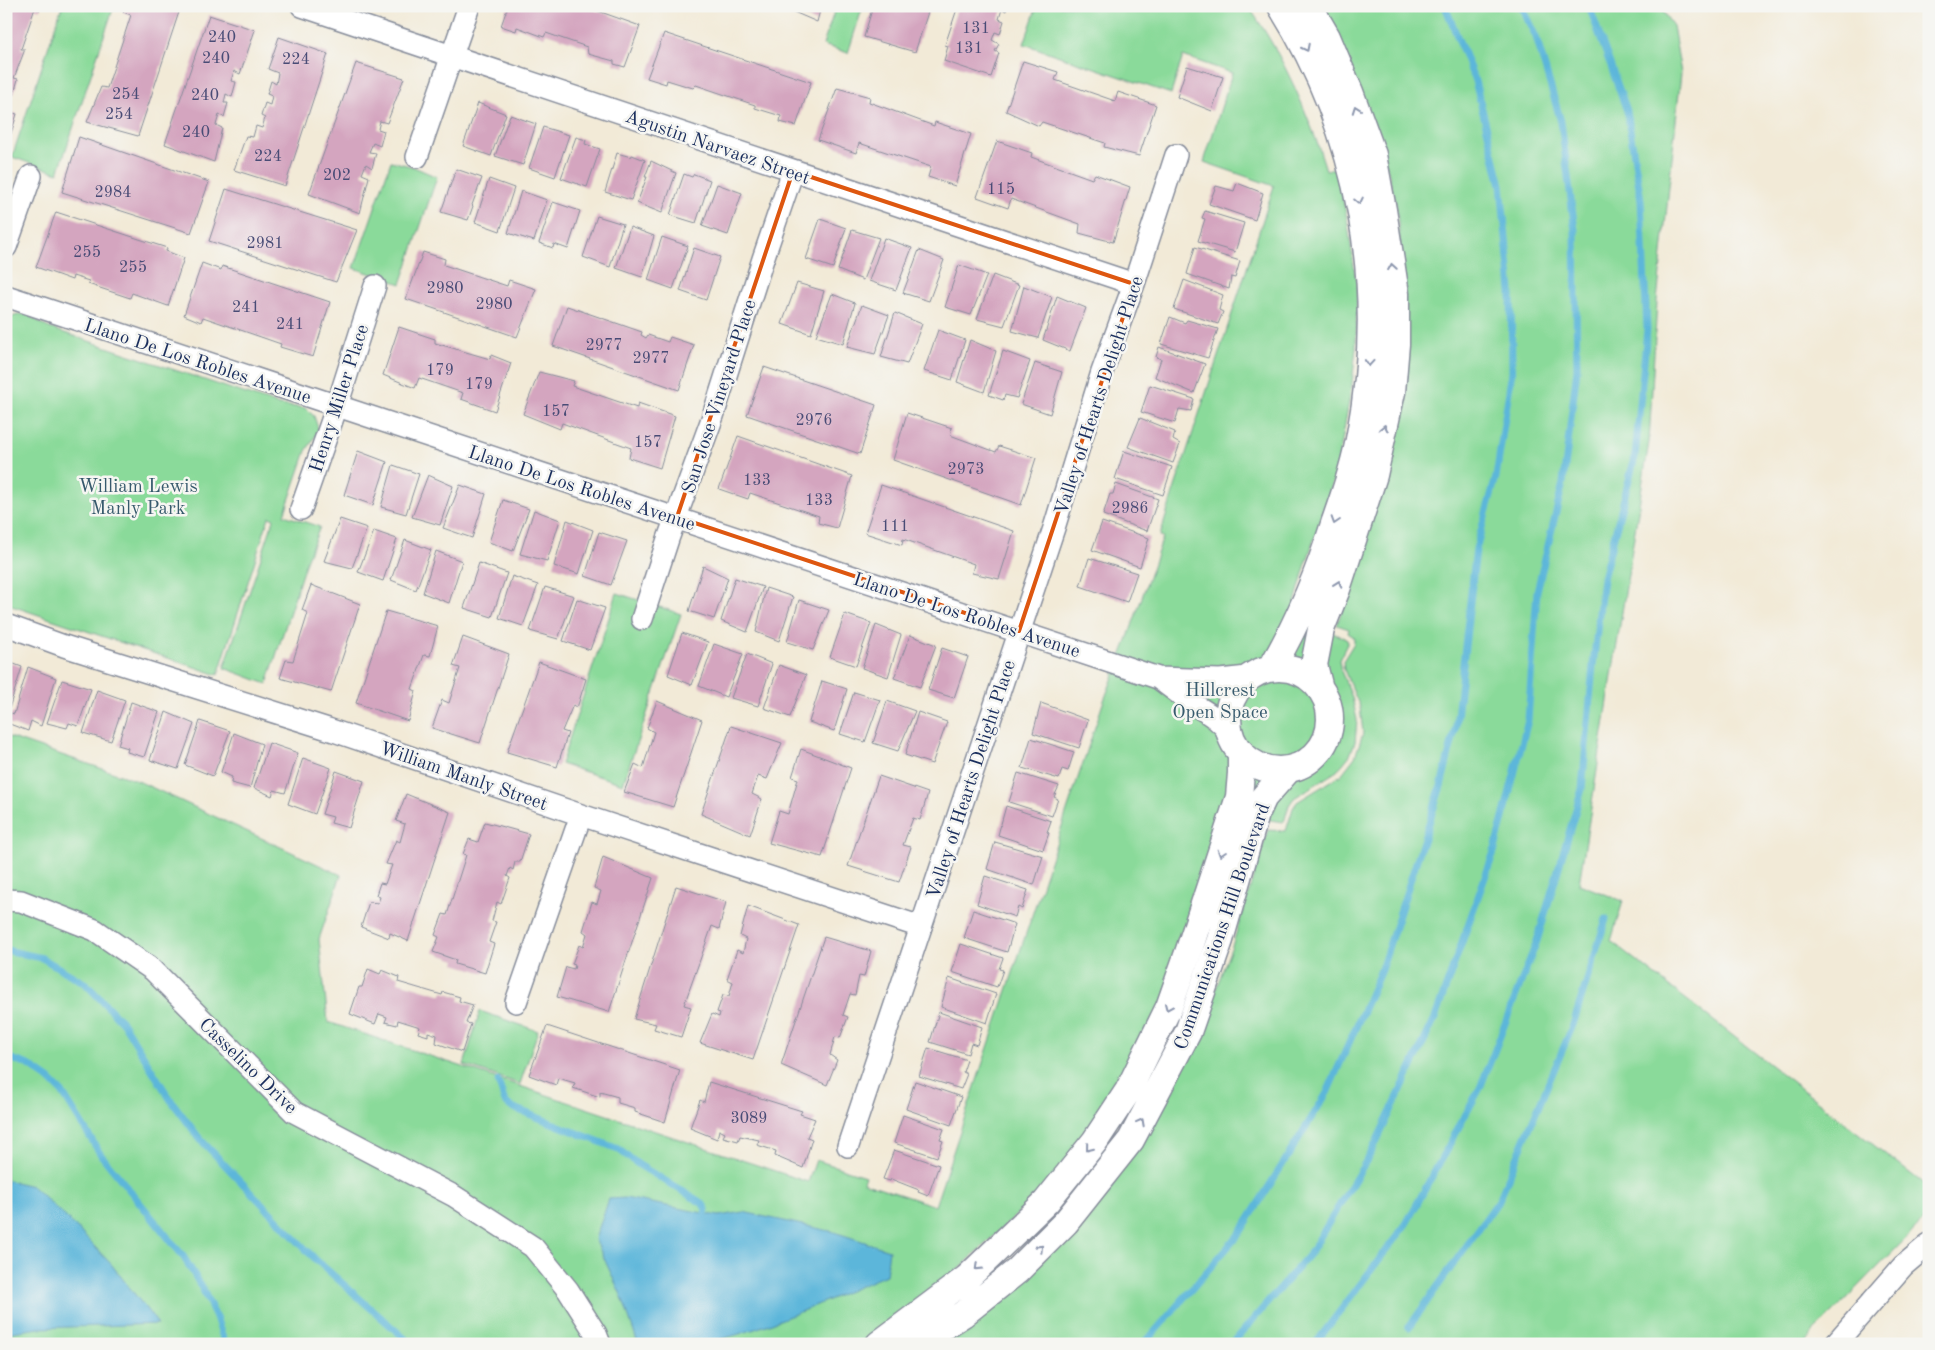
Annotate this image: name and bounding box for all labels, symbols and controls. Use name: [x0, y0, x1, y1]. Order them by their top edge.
house number: 131: [962, 21, 990, 37]
house number: 240: [208, 30, 236, 46]
house number: 131: [955, 41, 983, 57]
one-way arrow: [1300, 43, 1310, 52]
house number: 240: [202, 51, 230, 67]
house number: 224: [282, 52, 310, 68]
house number: 254: [112, 87, 140, 103]
house number: 240: [191, 88, 219, 104]
one-way arrow: [1352, 105, 1362, 114]
house number: 254: [105, 107, 133, 123]
street label: Agustin Narvaez Street: [622, 108, 812, 189]
house number: 240: [182, 125, 210, 141]
house number: 224: [254, 149, 282, 165]
house number: 202: [323, 168, 351, 184]
house number: 115: [987, 182, 1015, 198]
house number: 2984: [94, 185, 132, 201]
one-way arrow: [1353, 197, 1364, 206]
house number: 2981: [246, 236, 284, 252]
house number: 255: [73, 245, 101, 261]
house number: 255: [119, 260, 147, 276]
one-way arrow: [1388, 262, 1398, 271]
street label: Valley of Hearts Delight Place: [1053, 274, 1148, 518]
house number: 2980: [426, 281, 464, 297]
house number: 2980: [475, 297, 513, 313]
street label: San Jose Vineyard Place: [680, 297, 761, 496]
house number: 241: [232, 300, 260, 316]
street label: Llano De Los Robles Avenue: [81, 317, 313, 408]
house number: 241: [276, 317, 304, 333]
street label: Henry Miller Place: [307, 322, 373, 475]
house number: 2977: [585, 338, 623, 354]
house number: 2977: [632, 351, 670, 367]
one-way arrow: [1364, 359, 1375, 367]
house number: 179: [426, 363, 454, 379]
house number: 179: [465, 377, 493, 393]
house number: 157: [542, 404, 570, 420]
house number: 2976: [795, 413, 833, 429]
one-way arrow: [1378, 423, 1389, 432]
house number: 157: [634, 435, 662, 451]
street label: Llano De Los Robles Avenue: [465, 444, 697, 535]
house number: 2973: [947, 462, 985, 478]
house number: 133: [743, 473, 771, 489]
park label: William Lewis Manly Park: [78, 478, 198, 519]
house number: 133: [805, 493, 833, 509]
house number: 2986: [1111, 501, 1149, 517]
one-way arrow: [1331, 516, 1341, 525]
house number: 111: [881, 519, 909, 535]
street label: Llano De Los Robles Avenue: [850, 571, 1082, 662]
one-way arrow: [1332, 580, 1342, 588]
street label: Valley of Hearts Delight Place: [925, 658, 1020, 902]
park label: Hillcrest Open Space: [1172, 682, 1268, 723]
street label: William Manly Street: [377, 740, 550, 815]
street label: Communications Hill Boulevard: [1172, 801, 1275, 1053]
one-way arrow: [1216, 849, 1226, 857]
one-way arrow: [1164, 1002, 1175, 1011]
street label: Casselino Drive: [195, 1015, 300, 1118]
house number: 3089: [730, 1111, 768, 1127]
one-way arrow: [1135, 1118, 1145, 1127]
one-way arrow: [1086, 1143, 1095, 1152]
one-way arrow: [1034, 1245, 1043, 1254]
one-way arrow: [975, 1261, 984, 1270]

